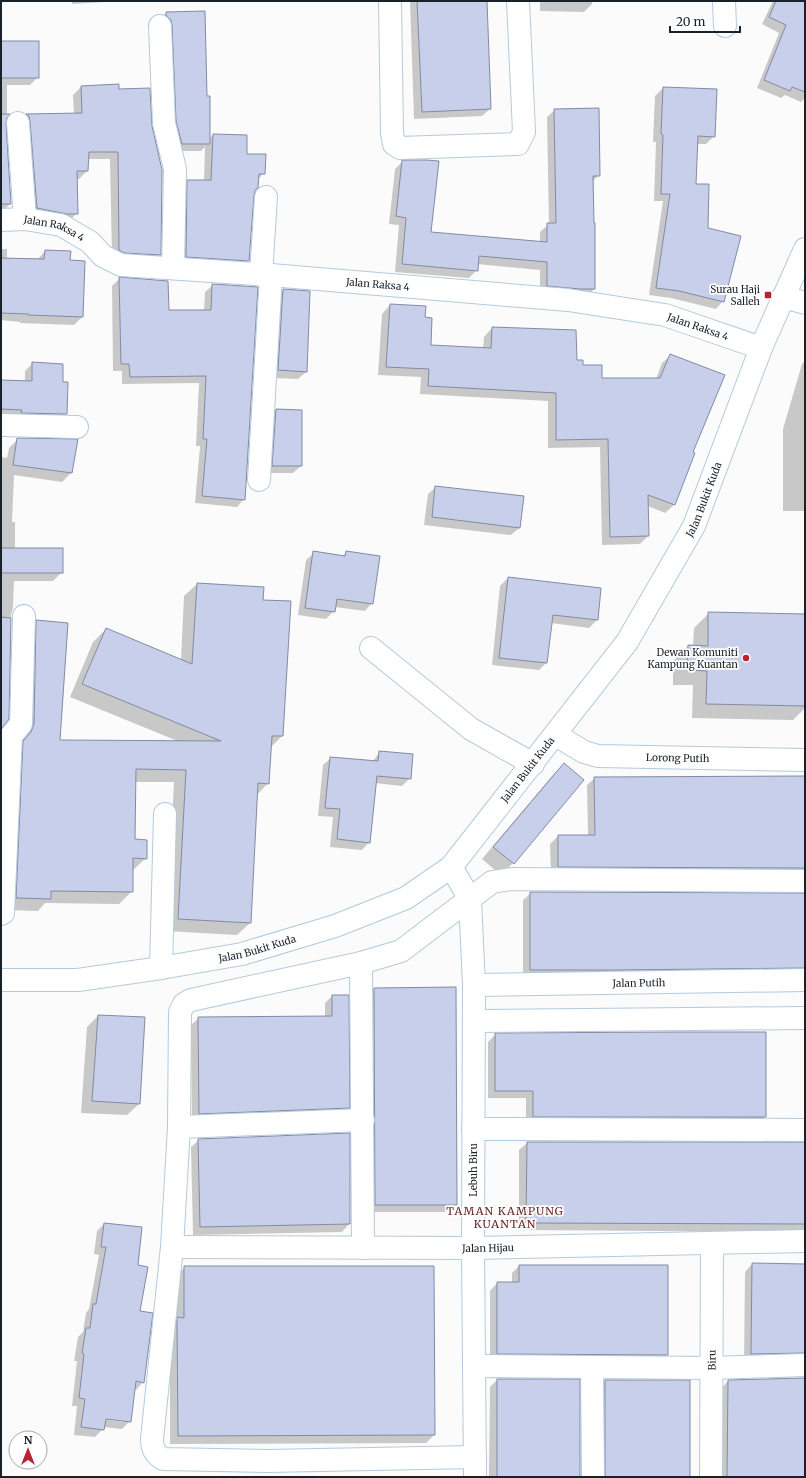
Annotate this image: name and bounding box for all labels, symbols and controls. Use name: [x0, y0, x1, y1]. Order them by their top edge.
scale bar: [670, 8, 740, 34]
text: 20 m: [676, 14, 705, 29]
street label: Jalan Raksa 4: [22, 213, 87, 244]
street label: Jalan Raksa 4: [344, 275, 410, 294]
place label: Surau Haji Salleh: [710, 283, 760, 308]
marker: Surau Haji Salleh: [763, 290, 773, 300]
street label: Jalan Raksa 4: [665, 310, 730, 343]
street label: Jalan Bukit Kuda: [683, 460, 725, 540]
place label: Dewan Komuniti Kampung Kuantan: [647, 646, 738, 671]
marker: Dewan Komuniti Kampung Kuantan: [741, 653, 751, 663]
street label: Jalan Bukit Kuda: [497, 734, 558, 806]
street label: Lorong Putih: [646, 751, 710, 765]
street label: Jalan Bukit Kuda: [216, 932, 298, 965]
street label: Jalan Putih: [611, 976, 666, 990]
street label: Lebuh Biru: [467, 1143, 480, 1197]
district label: TAMAN KAMPUNG KUANTAN: [446, 1204, 564, 1231]
street label: Jalan Hijau: [461, 1241, 514, 1255]
street label: Biru: [705, 1350, 719, 1370]
north arrow: [8, 1430, 48, 1470]
text: N: [24, 1433, 33, 1447]

